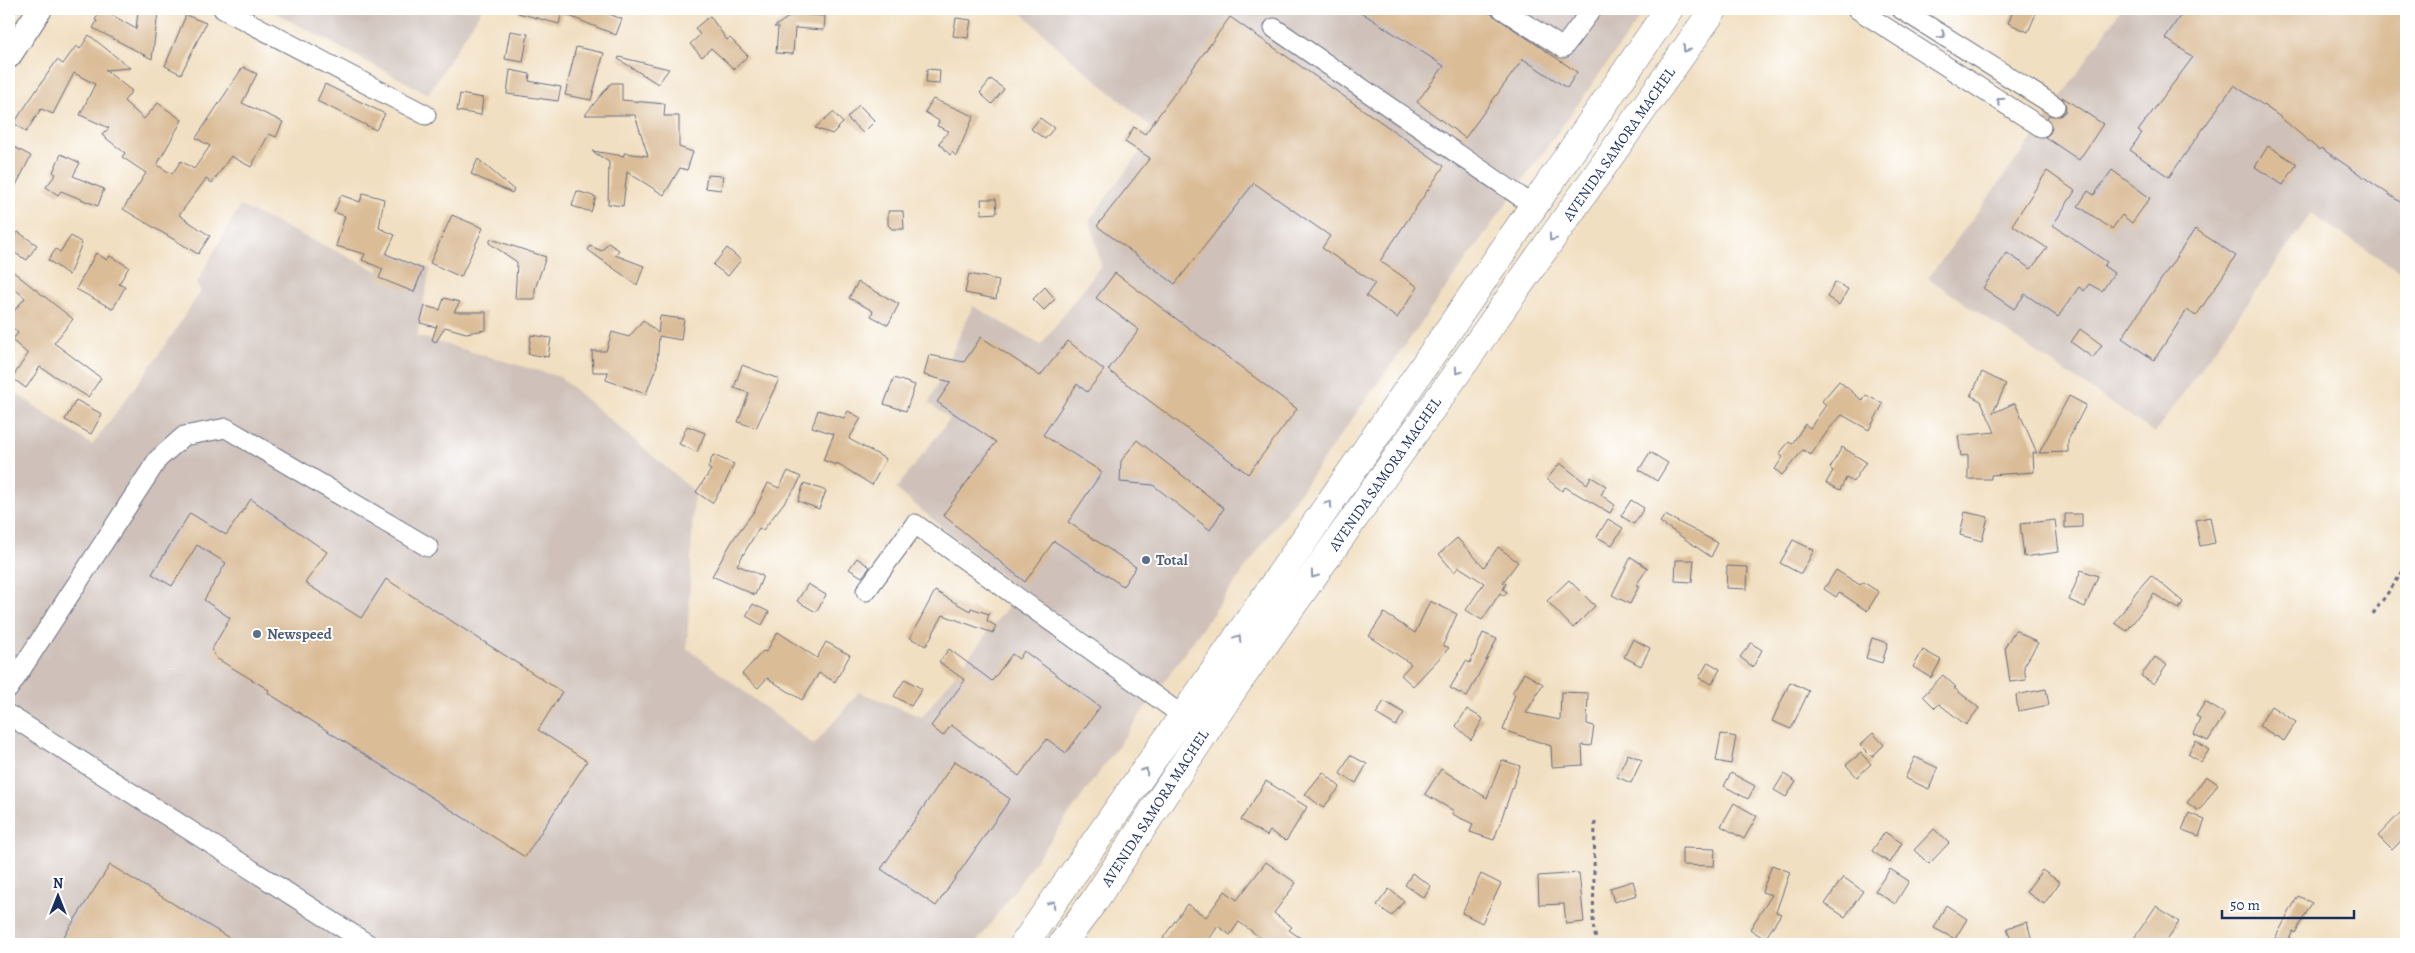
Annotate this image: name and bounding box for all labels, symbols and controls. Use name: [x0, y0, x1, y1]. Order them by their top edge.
one-way arrow: [1937, 28, 1946, 38]
one-way arrow: [1683, 43, 1692, 52]
street label: AVENIDA SAMORA MACHEL: [1558, 63, 1680, 226]
one-way arrow: [1996, 97, 2005, 107]
one-way arrow: [1549, 232, 1558, 242]
one-way arrow: [1455, 365, 1464, 375]
street label: AVENIDA SAMORA MACHEL: [1324, 393, 1446, 556]
one-way arrow: [1323, 500, 1333, 509]
place label: Total: [1156, 550, 1188, 570]
marker: Total: [1140, 554, 1152, 566]
one-way arrow: [1311, 569, 1319, 578]
place label: Newspeed: [267, 624, 333, 644]
marker: Newspeed: [251, 628, 263, 640]
one-way arrow: [1232, 634, 1241, 643]
street label: AVENIDA SAMORA MACHEL: [1096, 725, 1214, 891]
one-way arrow: [1139, 767, 1148, 777]
north arrow: [32, 870, 82, 920]
text: N: [53, 874, 63, 893]
scale bar: [2222, 888, 2355, 920]
text: 50 m: [2230, 895, 2260, 915]
one-way arrow: [1046, 900, 1055, 910]

